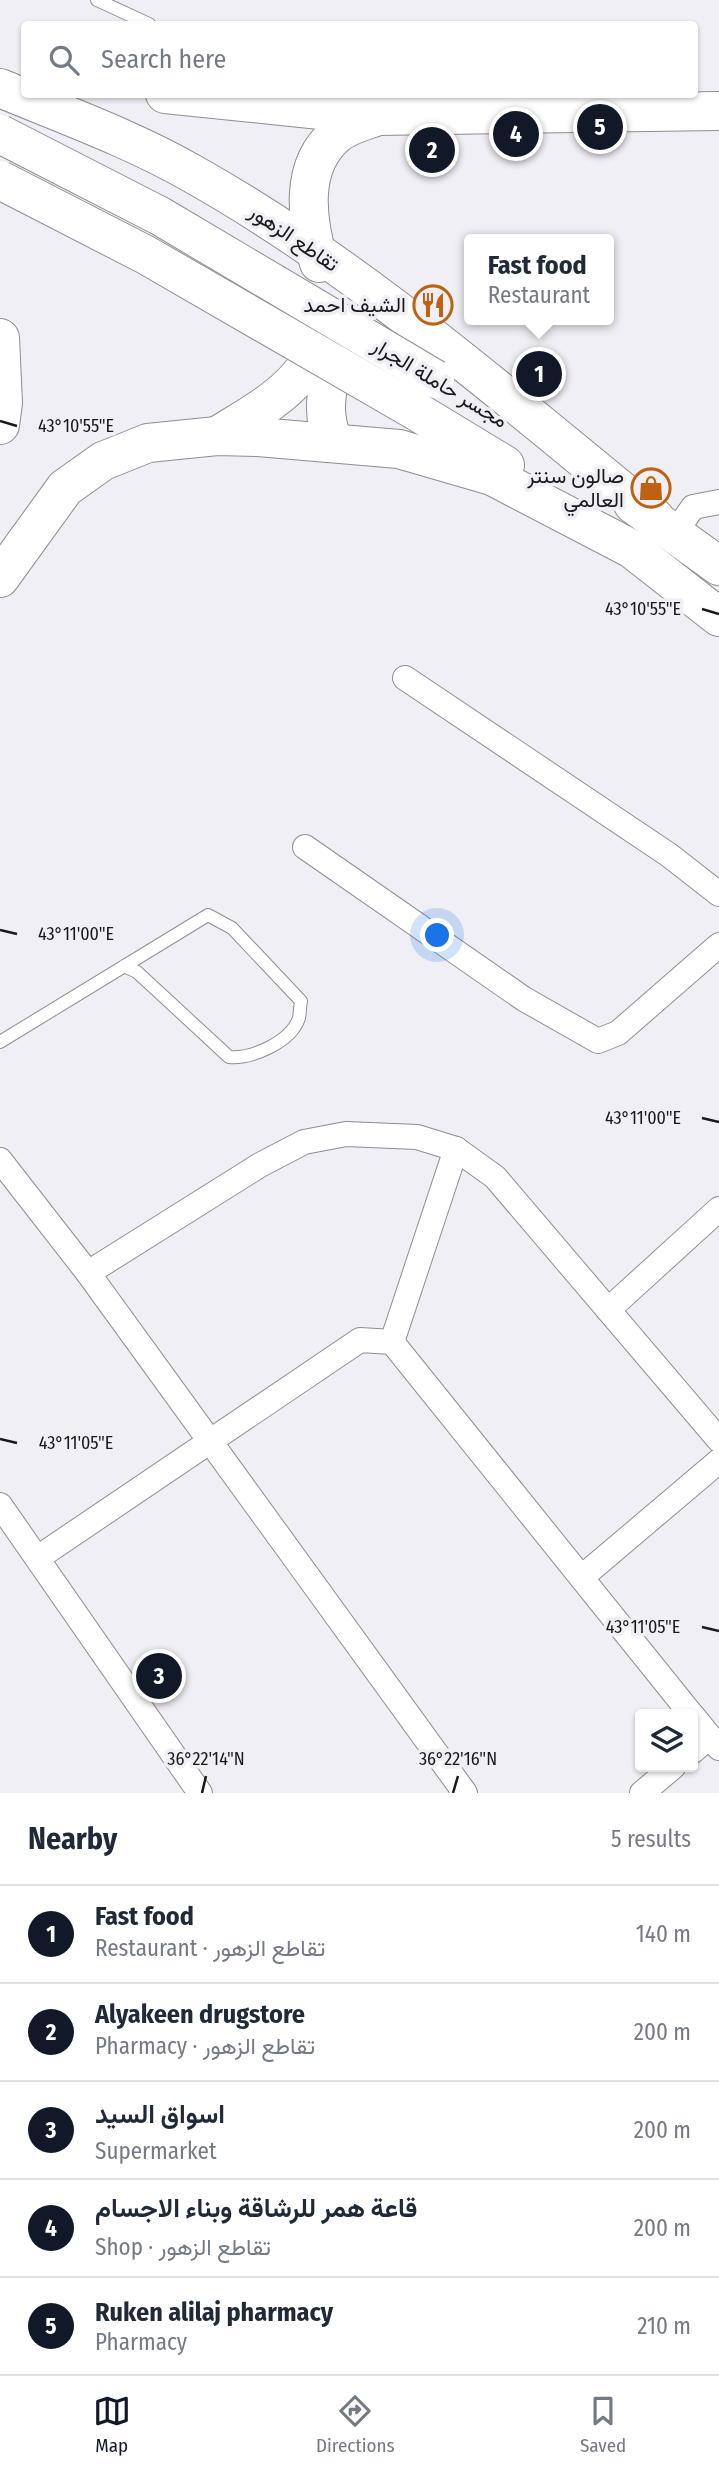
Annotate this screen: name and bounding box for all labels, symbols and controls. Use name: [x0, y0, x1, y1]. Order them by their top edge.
search box: [21, 21, 698, 98]
icon: search: [45, 41, 83, 79]
text: Search here: [101, 44, 226, 75]
pin: 5: [577, 101, 623, 153]
pin: 4: [493, 108, 539, 160]
pin: 2: [409, 124, 455, 176]
street label: تقاطع الزهور: [243, 198, 344, 278]
popup: [464, 234, 614, 325]
text: Fast food: [488, 250, 587, 281]
text: Restaurant: [488, 281, 590, 309]
restaurant icon: الشيف احمد: [412, 284, 454, 326]
place label: الشيف احمد: [303, 292, 406, 318]
street label: مجسر حاملة الجرار: [367, 332, 512, 434]
pin: 1: [516, 348, 562, 400]
text: 43°10'55"E: [38, 415, 114, 437]
place label: صالون سنتر العالمي: [526, 463, 624, 517]
shop icon: صالون سنتر العالمي: [630, 467, 672, 509]
text: 43°10'55"E: [605, 598, 681, 620]
your location: [420, 918, 454, 952]
text: 43°11'00"E: [38, 923, 114, 945]
text: 43°11'00"E: [605, 1107, 681, 1129]
text: 43°11'05"E: [39, 1432, 113, 1454]
text: 43°11'05"E: [606, 1616, 680, 1638]
pin: 3: [136, 1650, 182, 1702]
map controls: [635, 1709, 698, 1772]
button: layers: [635, 1709, 698, 1772]
text: 36°22'14"N: [167, 1748, 245, 1770]
text: 36°22'16"N: [419, 1748, 497, 1770]
text: Nearby: [28, 1821, 117, 1857]
text: 5 results: [611, 1825, 691, 1853]
text: Fast food: [95, 1901, 194, 1932]
text: 1: [46, 1920, 56, 1948]
text: 140 m: [636, 1920, 691, 1948]
text: Restaurant · تقاطع الزهور: [95, 1934, 325, 1962]
text: Alyakeen drugstore: [95, 1999, 305, 2030]
text: 2: [46, 2018, 56, 2046]
text: 200 m: [634, 2018, 691, 2046]
text: Pharmacy · تقاطع الزهور: [95, 2032, 315, 2060]
text: اسواق السيد: [95, 2099, 225, 2130]
text: 3: [46, 2116, 56, 2144]
text: 200 m: [634, 2116, 691, 2144]
text: Supermarket: [95, 2137, 216, 2165]
text: قاعة همر للرشاقة وبناء الاجسام: [95, 2193, 417, 2224]
text: 4: [45, 2214, 57, 2242]
text: 200 m: [634, 2214, 691, 2242]
text: Shop · تقاطع الزهور: [95, 2233, 271, 2261]
text: Ruken alilaj pharmacy: [95, 2297, 333, 2328]
text: 5: [45, 2312, 57, 2340]
text: 210 m: [637, 2312, 691, 2340]
text: Pharmacy: [95, 2328, 187, 2356]
tab: Map: [93, 2392, 131, 2457]
tab: Directions: [316, 2392, 395, 2457]
tab: Saved: [580, 2392, 626, 2457]

